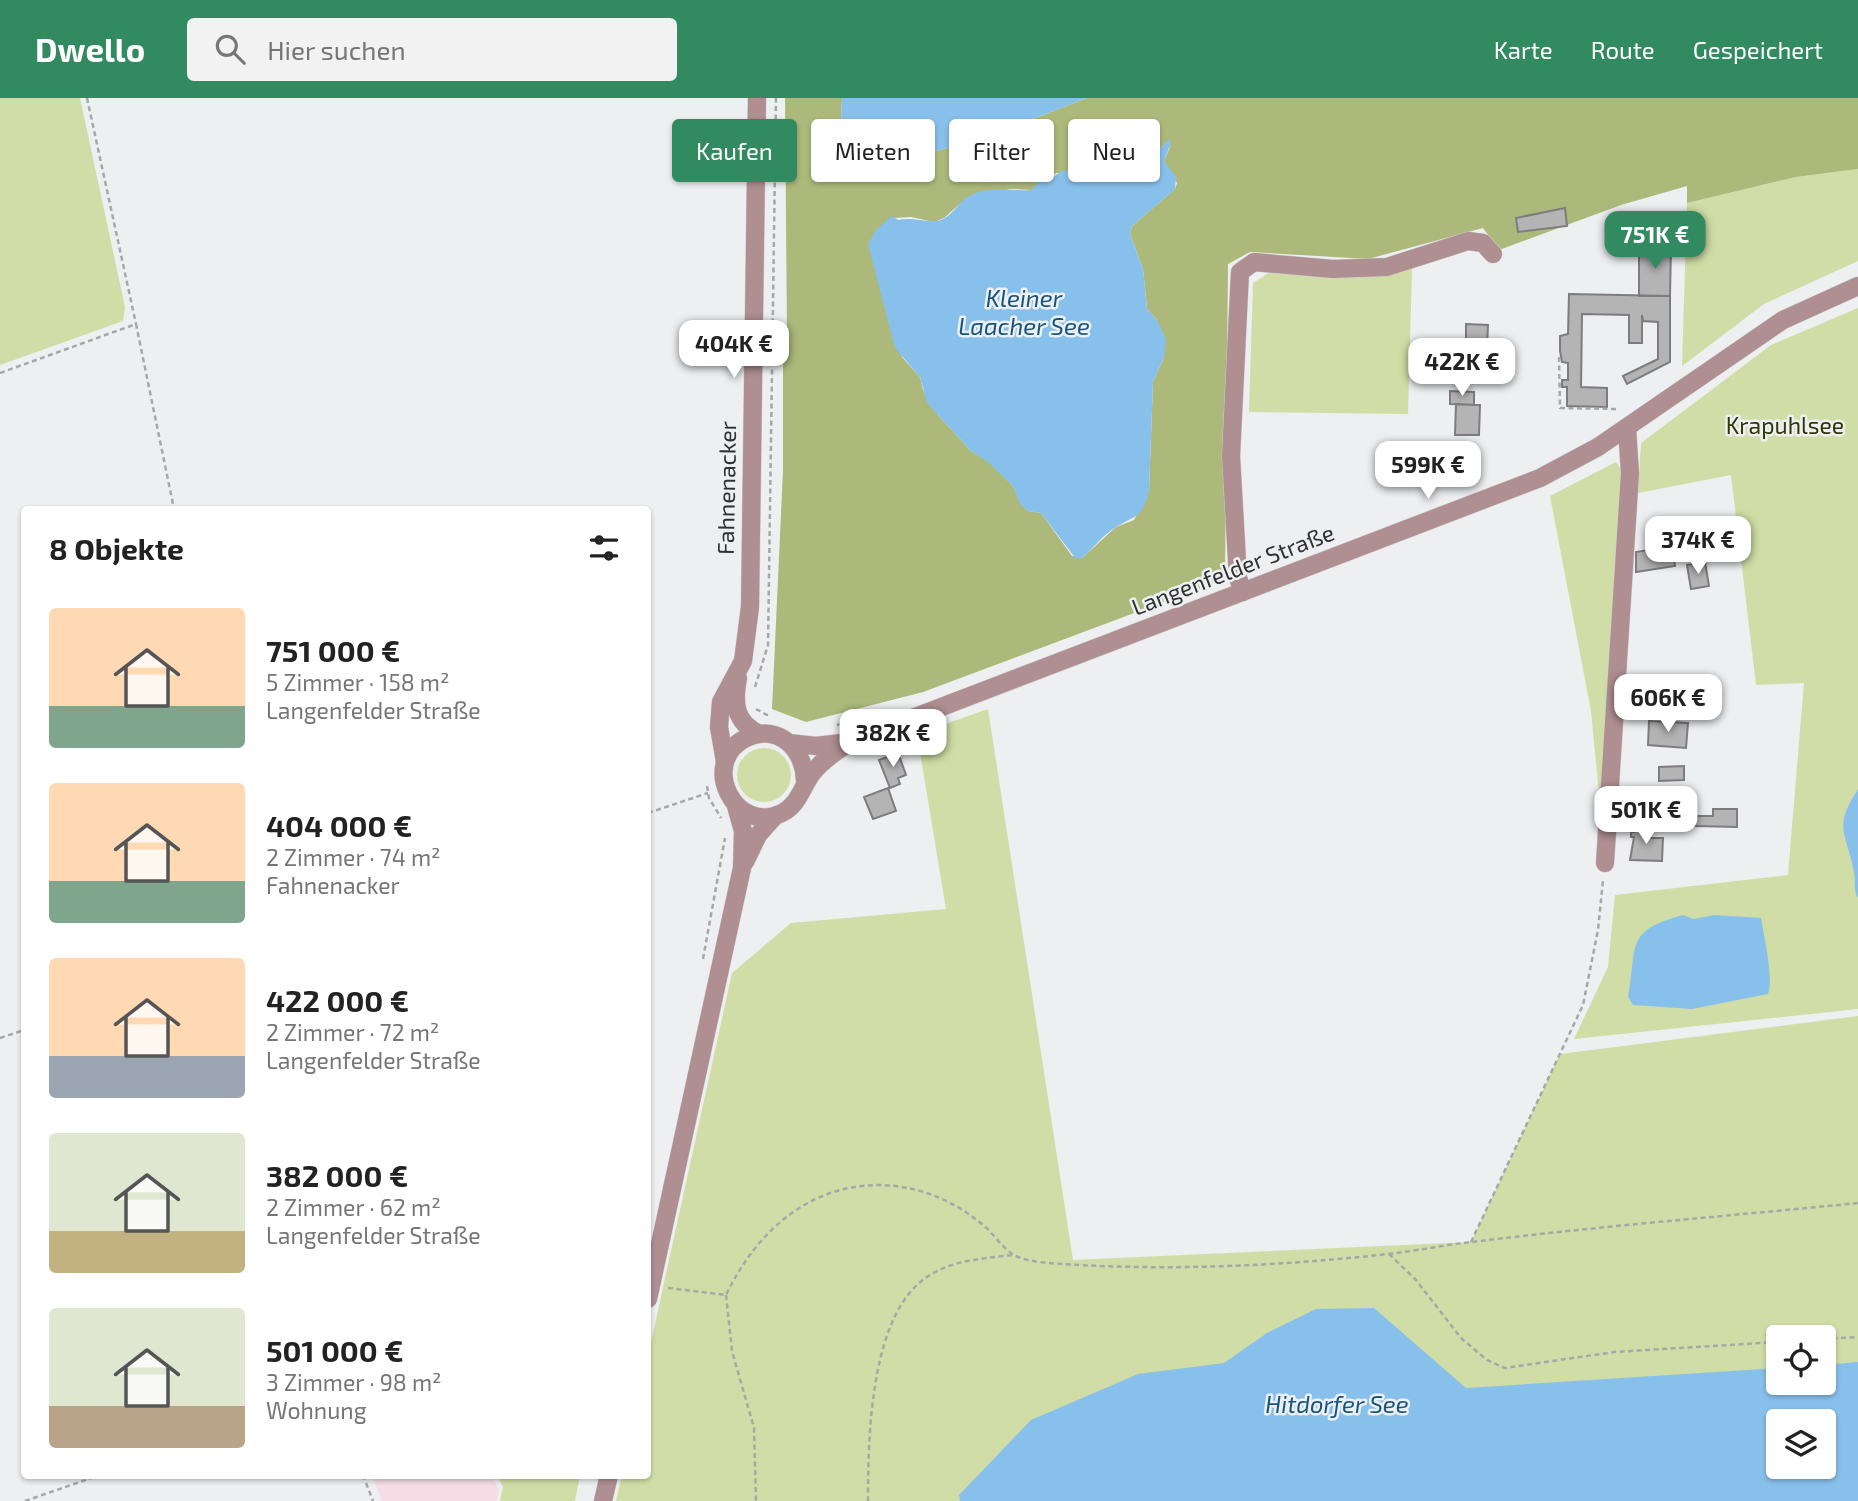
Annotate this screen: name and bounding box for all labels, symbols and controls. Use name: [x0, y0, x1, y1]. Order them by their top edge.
search box: [187, 18, 677, 81]
text: Dwello: [35, 29, 145, 69]
icon: search: [211, 30, 249, 68]
text: Hier suchen: [267, 34, 406, 65]
text: Karte: [1494, 35, 1553, 64]
text: Route: [1591, 35, 1655, 64]
text: Gespeichert: [1693, 35, 1823, 64]
chip: Kaufen: [672, 119, 797, 182]
chip: Mieten: [811, 119, 935, 182]
chip: Filter: [949, 119, 1054, 182]
chip: Neu: [1068, 119, 1160, 182]
pin: 751K €: [1598, 212, 1712, 271]
text: 751K €: [1621, 220, 1689, 248]
water label: Kleiner Laacher See: [958, 283, 1090, 340]
pin: 404K €: [677, 320, 791, 380]
text: 404K €: [695, 329, 773, 357]
pin: 422K €: [1405, 338, 1519, 398]
text: 422K €: [1424, 347, 1500, 375]
park label: Krapuhlsee: [1726, 411, 1844, 439]
street label: Fahnenacker: [711, 421, 741, 555]
pin: 599K €: [1371, 442, 1485, 501]
text: 599K €: [1391, 450, 1465, 478]
pin: 374K €: [1641, 517, 1755, 576]
street label: Langenfelder Straße: [1127, 518, 1338, 621]
text: 374K €: [1661, 525, 1735, 553]
icon: filters: [585, 529, 623, 567]
text: 8 Objekte: [49, 530, 184, 566]
text: 751 000 €: [266, 632, 400, 668]
icon: home: [105, 636, 189, 720]
text: 5 Zimmer · 158 m²: [266, 668, 450, 696]
pin: 606K €: [1611, 674, 1725, 734]
text: 606K €: [1630, 683, 1706, 711]
text: Langenfelder Straße: [266, 696, 481, 724]
pin: 382K €: [836, 710, 950, 769]
text: 382K €: [856, 718, 930, 746]
pin: 501K €: [1589, 786, 1703, 846]
text: 501K €: [1610, 795, 1682, 823]
text: 404 000 €: [266, 807, 412, 843]
icon: home: [105, 811, 189, 895]
text: 2 Zimmer · 74 m²: [266, 843, 441, 871]
text: Fahnenacker: [266, 871, 400, 899]
text: 422 000 €: [266, 982, 409, 1018]
icon: home: [105, 986, 189, 1070]
text: 2 Zimmer · 72 m²: [266, 1018, 439, 1046]
text: Langenfelder Straße: [266, 1046, 481, 1074]
text: 382 000 €: [266, 1157, 408, 1193]
icon: home: [105, 1161, 189, 1245]
text: 2 Zimmer · 62 m²: [266, 1193, 441, 1221]
text: Langenfelder Straße: [266, 1221, 481, 1249]
map controls: [1766, 1325, 1836, 1479]
button: locate: [1766, 1325, 1836, 1395]
text: 501 000 €: [266, 1332, 403, 1368]
icon: home: [105, 1336, 189, 1420]
text: 3 Zimmer · 98 m²: [266, 1368, 442, 1396]
water label: Hitdorfer See: [1265, 1389, 1409, 1418]
text: Wohnung: [266, 1396, 367, 1424]
button: layers: [1766, 1409, 1836, 1479]

